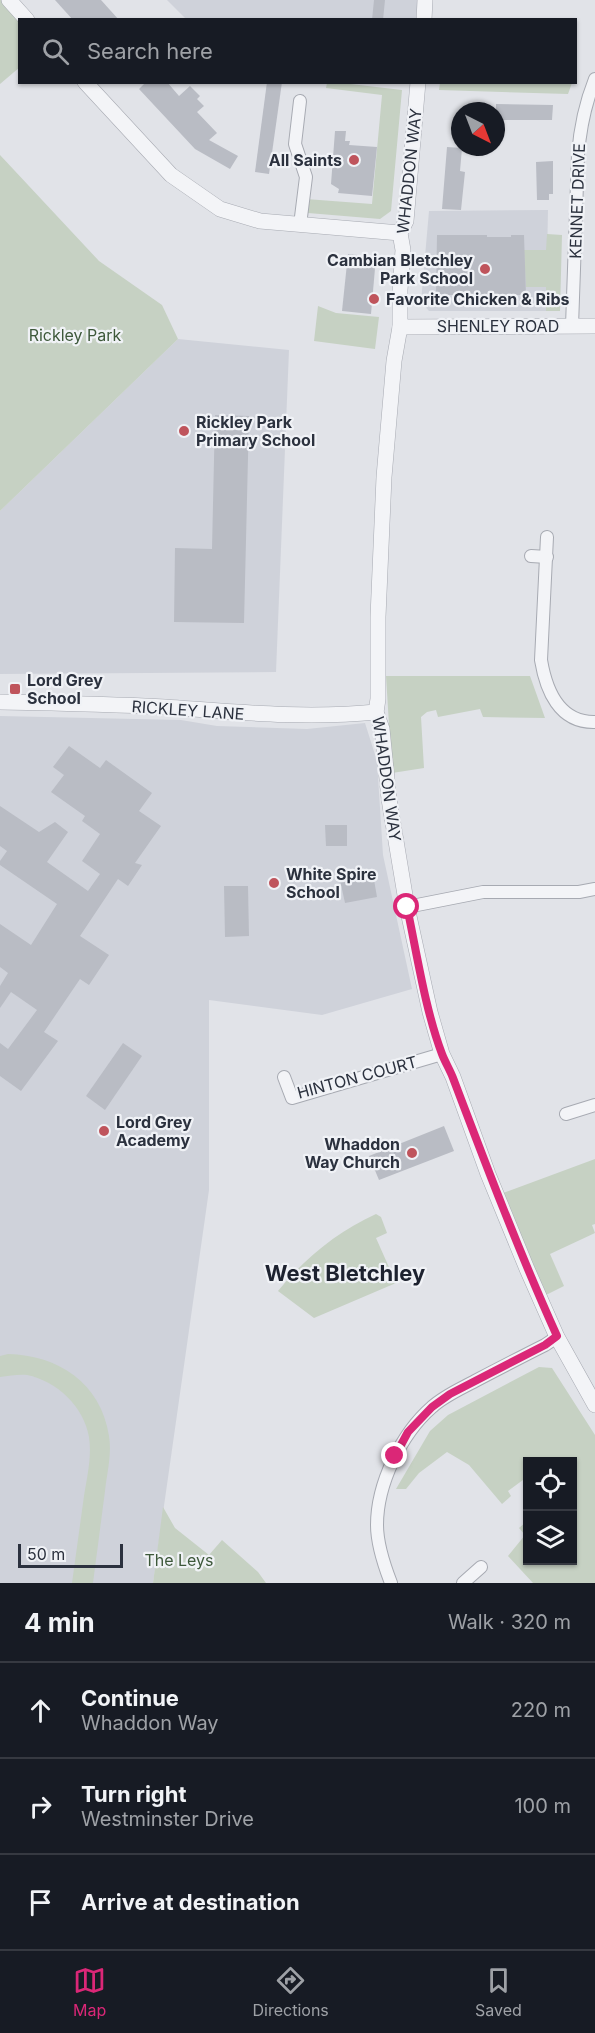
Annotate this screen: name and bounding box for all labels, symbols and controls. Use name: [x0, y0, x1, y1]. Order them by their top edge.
search box: [18, 18, 577, 84]
icon: search: [39, 35, 72, 68]
text: Search here: [87, 38, 213, 64]
north arrow: [451, 102, 505, 156]
street label: WHADDON WAY: [392, 107, 426, 235]
street label: KENNET DRIVE: [565, 143, 589, 259]
place label: All Saints: [269, 150, 342, 170]
marker: All Saints: [347, 153, 361, 167]
place label: Cambian Bletchley Park School: [327, 250, 473, 288]
marker: Cambian Bletchley Park School: [478, 262, 492, 276]
place label: Favorite Chicken & Ribs: [386, 289, 569, 309]
marker: Favorite Chicken & Ribs: [367, 292, 381, 306]
street label: SHENLEY ROAD: [437, 316, 559, 336]
park label: Rickley Park: [29, 325, 122, 345]
place label: Rickley Park Primary School: [196, 412, 315, 450]
marker: Rickley Park Primary School: [177, 424, 191, 438]
place label: Lord Grey School: [27, 670, 103, 708]
marker: Lord Grey School: [8, 682, 22, 696]
street label: RICKLEY LANE: [131, 696, 245, 724]
street label: WHADDON WAY: [368, 715, 406, 843]
place label: White Spire School: [286, 864, 376, 902]
marker: White Spire School: [267, 876, 281, 890]
route start: [393, 893, 419, 919]
street label: HINTON COURT: [295, 1051, 419, 1103]
place label: Lord Grey Academy: [116, 1112, 192, 1150]
marker: Lord Grey Academy: [97, 1124, 111, 1138]
place label: Whaddon Way Church: [305, 1134, 400, 1172]
marker: Whaddon Way Church: [405, 1146, 419, 1160]
district label: West Bletchley: [265, 1260, 425, 1286]
route end: [381, 1442, 407, 1468]
map controls: [523, 1457, 577, 1565]
button: locate: [523, 1457, 577, 1511]
button: layers: [523, 1511, 577, 1565]
scale bar: [18, 1541, 123, 1568]
text: 50 m: [27, 1544, 65, 1564]
park label: The Leys: [144, 1550, 214, 1570]
text: 4 min: [24, 1607, 95, 1638]
text: Walk · 320 m: [448, 1610, 571, 1634]
text: Continue: [81, 1685, 179, 1711]
icon: ahead: [24, 1694, 57, 1727]
text: 220 m: [511, 1698, 571, 1722]
text: Whaddon Way: [81, 1711, 219, 1735]
text: Turn right: [81, 1781, 187, 1807]
icon: right: [24, 1790, 57, 1823]
text: 100 m: [514, 1794, 571, 1818]
text: Westminster Drive: [81, 1807, 254, 1831]
icon: arrive: [24, 1886, 57, 1919]
text: Arrive at destination: [81, 1889, 300, 1915]
tab: Map: [73, 1964, 106, 2020]
tab: Directions: [253, 1964, 329, 2020]
tab: Saved: [475, 1964, 522, 2020]

